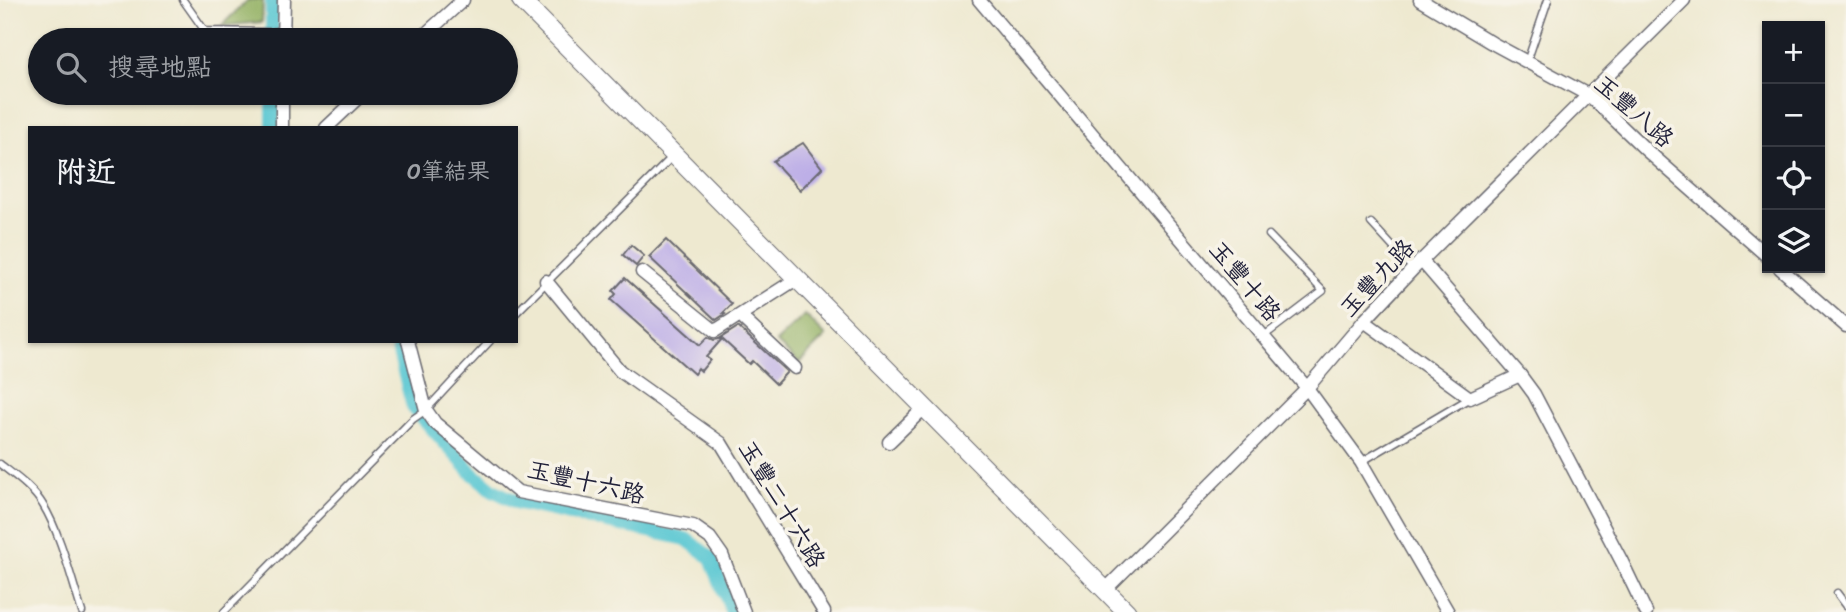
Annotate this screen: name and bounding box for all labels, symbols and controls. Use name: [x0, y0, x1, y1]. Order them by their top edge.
map controls: [1762, 21, 1825, 273]
button: +: [1762, 21, 1825, 84]
search box: [28, 28, 518, 105]
text: 搜尋地點: [108, 44, 212, 90]
icon: search: [52, 48, 90, 86]
street label: 玉豐八路: [1584, 64, 1684, 158]
button: −: [1762, 84, 1825, 147]
text: 附近: [56, 145, 116, 199]
button: locate: [1762, 147, 1825, 210]
text: 0筆結果: [406, 151, 490, 192]
button: layers: [1762, 210, 1825, 273]
street label: 玉豐九路: [1329, 229, 1425, 327]
street label: 玉豐十路: [1198, 231, 1292, 331]
street label: 玉豐二十六路: [727, 431, 837, 577]
street label: 玉豐十六路: [523, 448, 649, 516]

